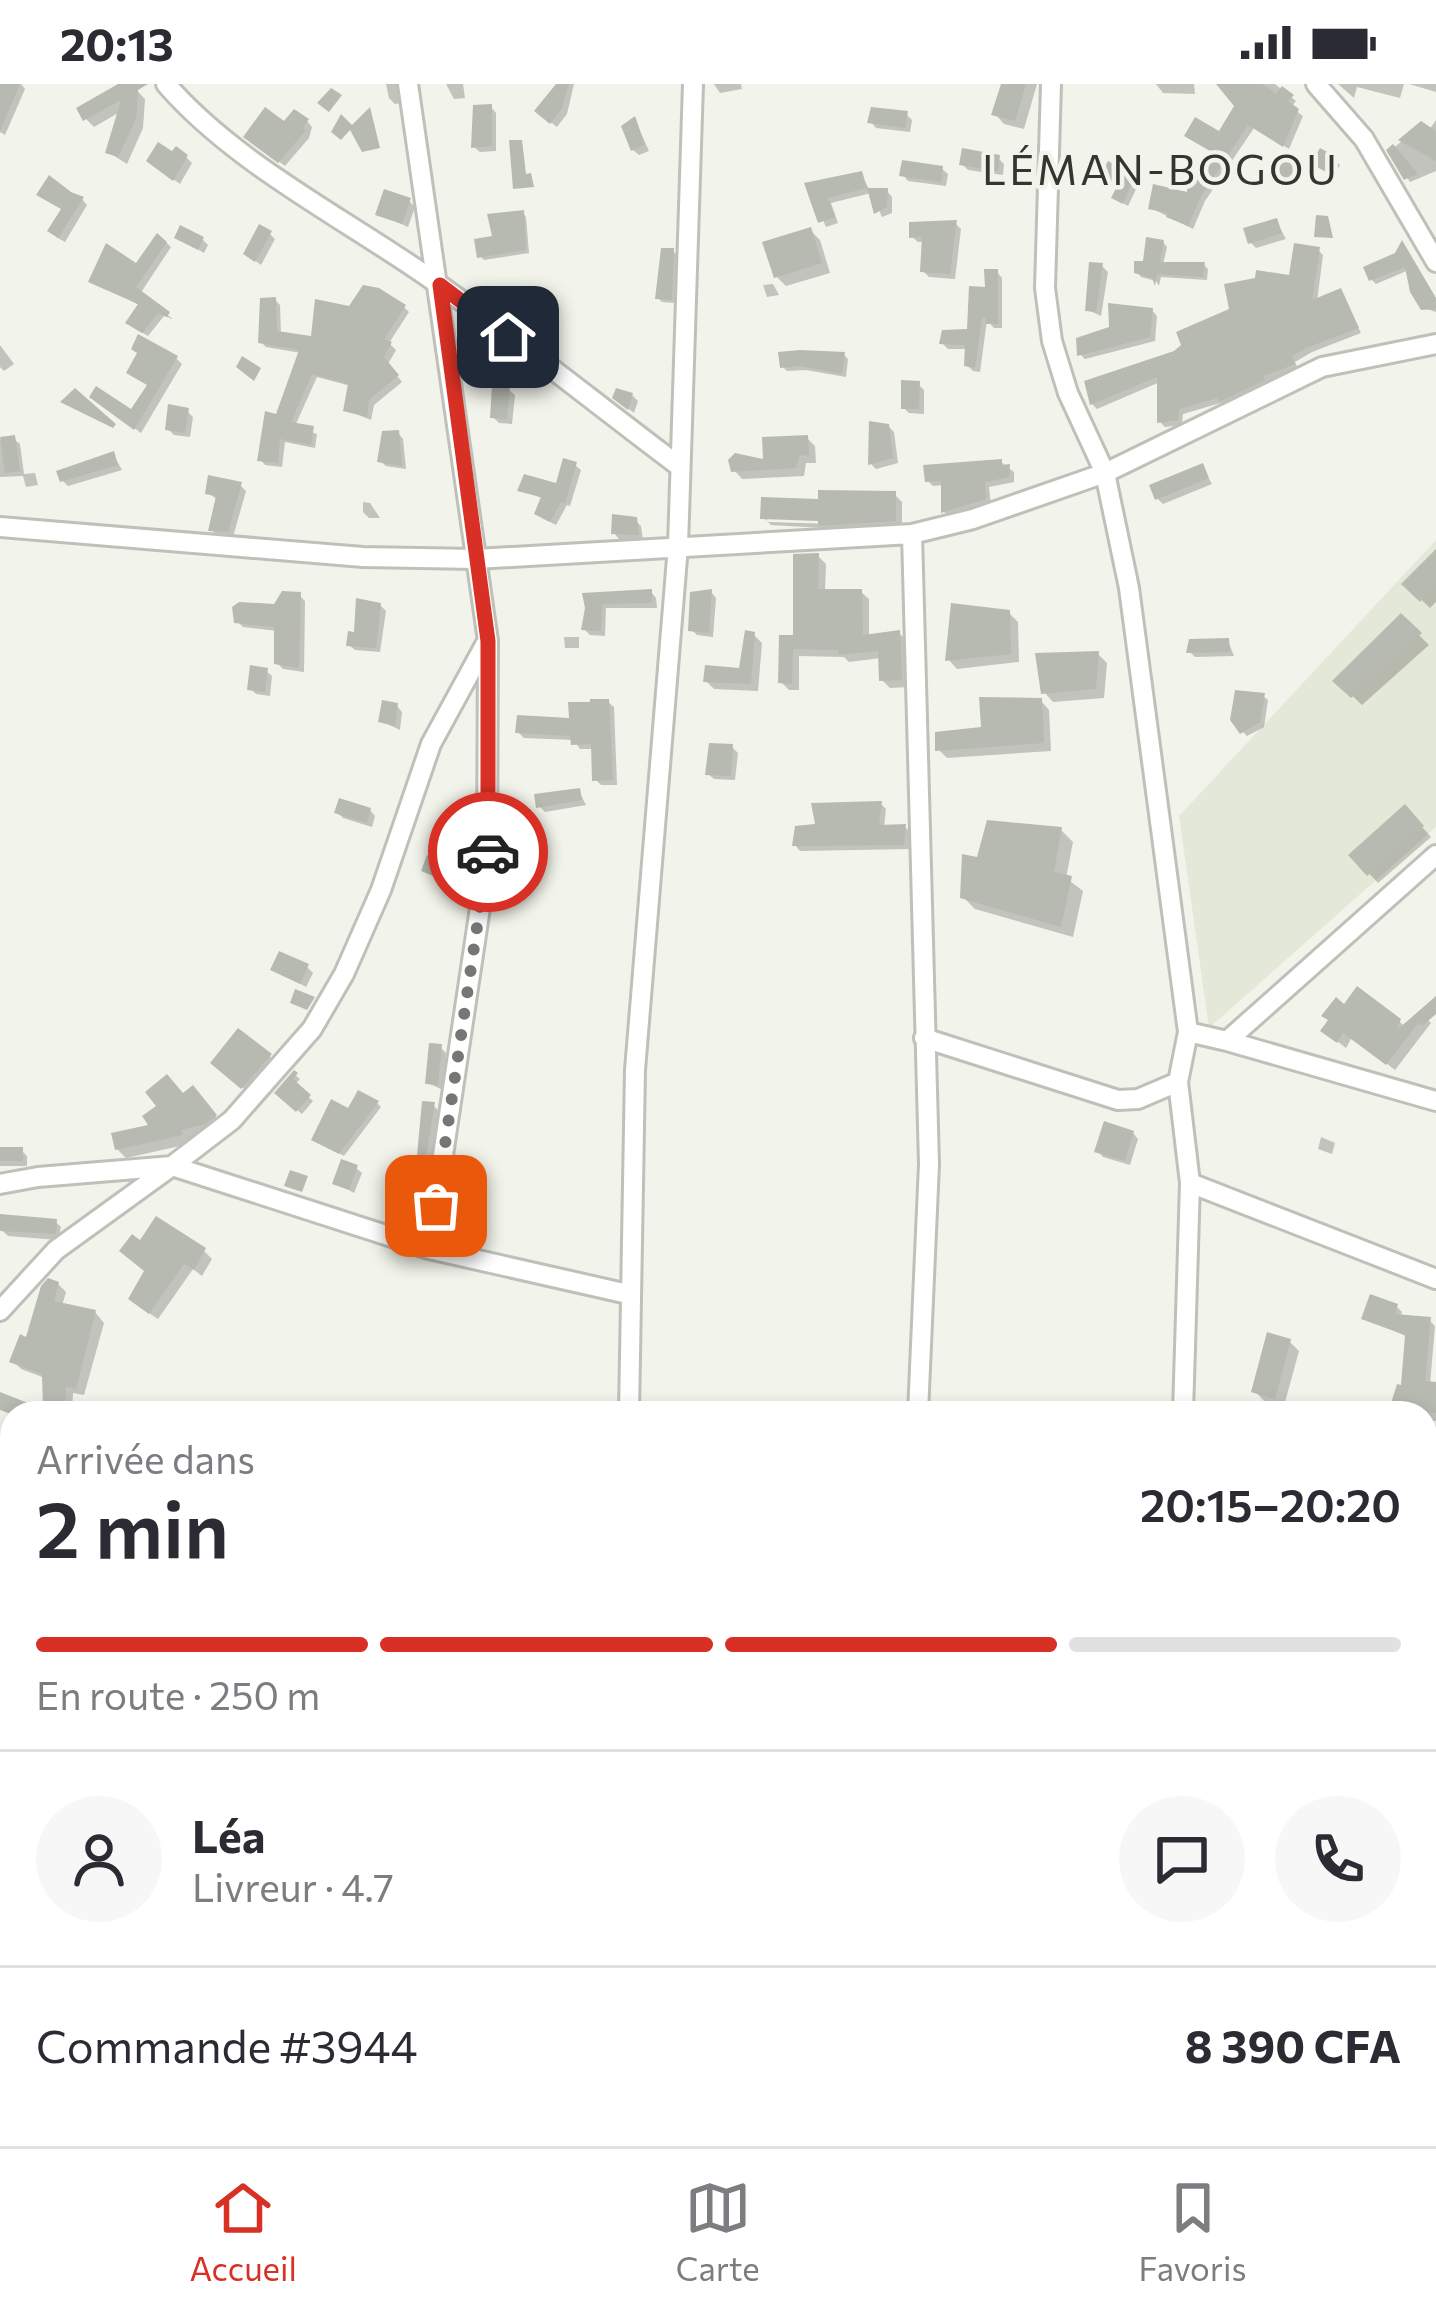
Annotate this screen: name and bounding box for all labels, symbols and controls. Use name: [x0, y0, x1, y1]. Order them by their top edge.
text: 20:13: [60, 15, 174, 70]
district label: LÉMAN-BOGOU: [982, 142, 1340, 194]
pin: [457, 286, 559, 388]
icon: home: [475, 304, 541, 370]
courier: [428, 792, 548, 912]
icon: car: [455, 819, 521, 885]
pin: [385, 1155, 487, 1257]
icon: bag: [403, 1173, 469, 1239]
text: Arrivée dans: [36, 1434, 255, 1482]
text: 20:15–20:20: [1140, 1476, 1401, 1531]
text: 2 min: [36, 1479, 229, 1574]
text: En route · 250 m: [36, 1670, 320, 1718]
button: person: [36, 1796, 162, 1922]
button: chat: [1119, 1796, 1245, 1922]
button: phone: [1275, 1796, 1401, 1922]
text: Léa: [192, 1807, 266, 1862]
text: Livreur · 4.7: [192, 1862, 394, 1910]
text: Commande #3944: [36, 2017, 418, 2072]
text: 8 390 CFA: [1185, 2017, 1401, 2072]
tab: Accueil: [190, 2175, 297, 2288]
tab: Carte: [676, 2175, 760, 2288]
tab: Favoris: [1139, 2175, 1247, 2288]

